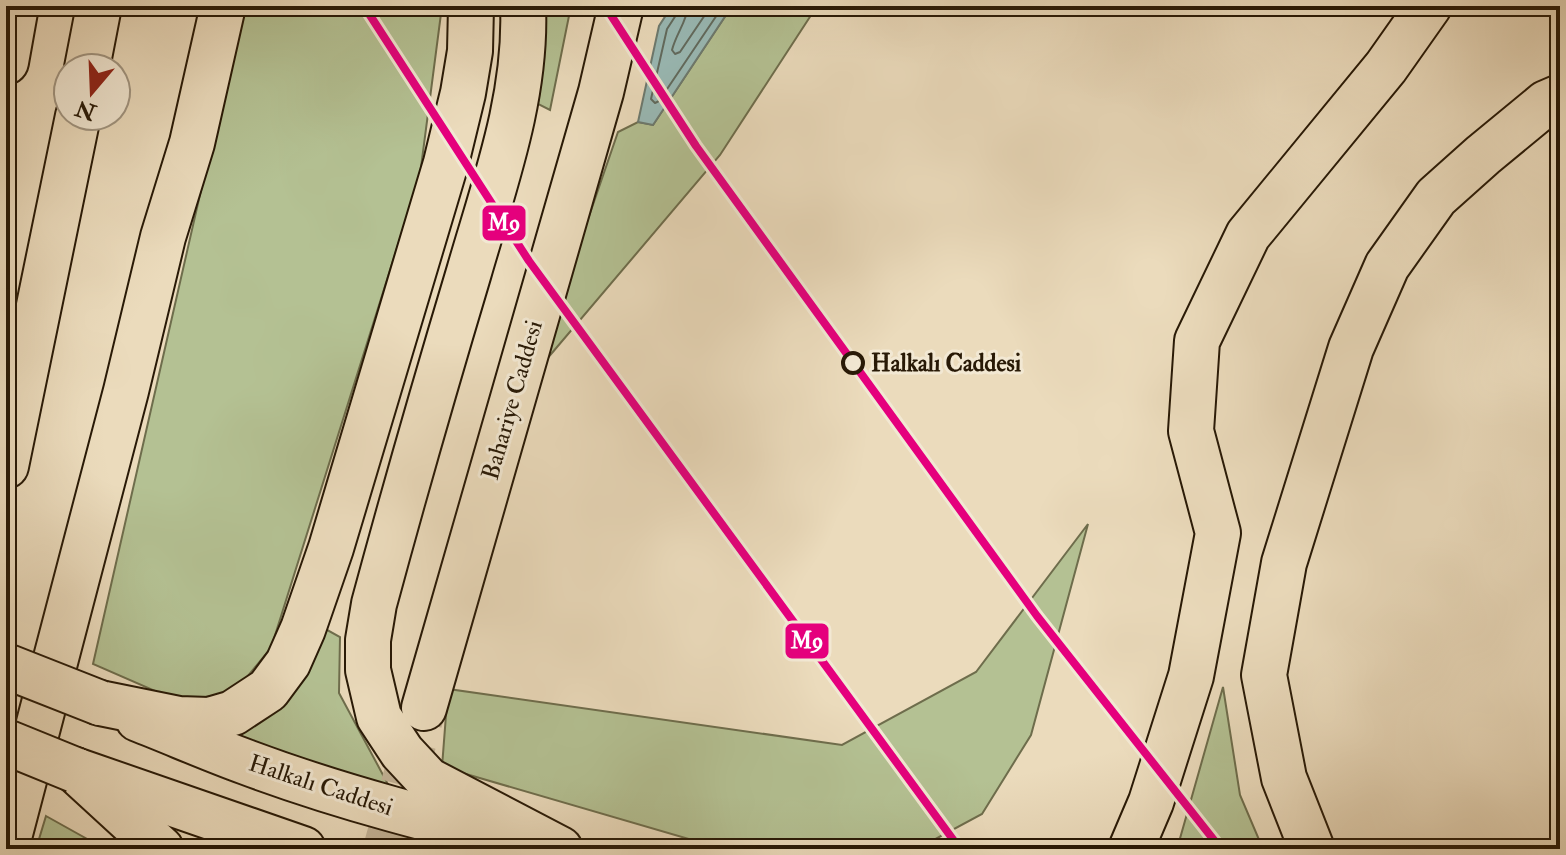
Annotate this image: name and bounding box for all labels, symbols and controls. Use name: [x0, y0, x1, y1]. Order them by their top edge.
north arrow: [52, 52, 132, 132]
text: N: [72, 93, 101, 127]
line badge: M9: [481, 204, 527, 242]
text: M9: [487, 209, 520, 237]
street label: Bahariye Caddesi: [475, 317, 550, 483]
place label: Halkalı Caddesi: [871, 348, 1022, 379]
marker: Halkalı Caddesi: [842, 352, 864, 374]
line badge: M9: [784, 622, 830, 660]
text: M9: [790, 627, 823, 655]
street label: Halkalı Caddesi: [245, 748, 397, 823]

